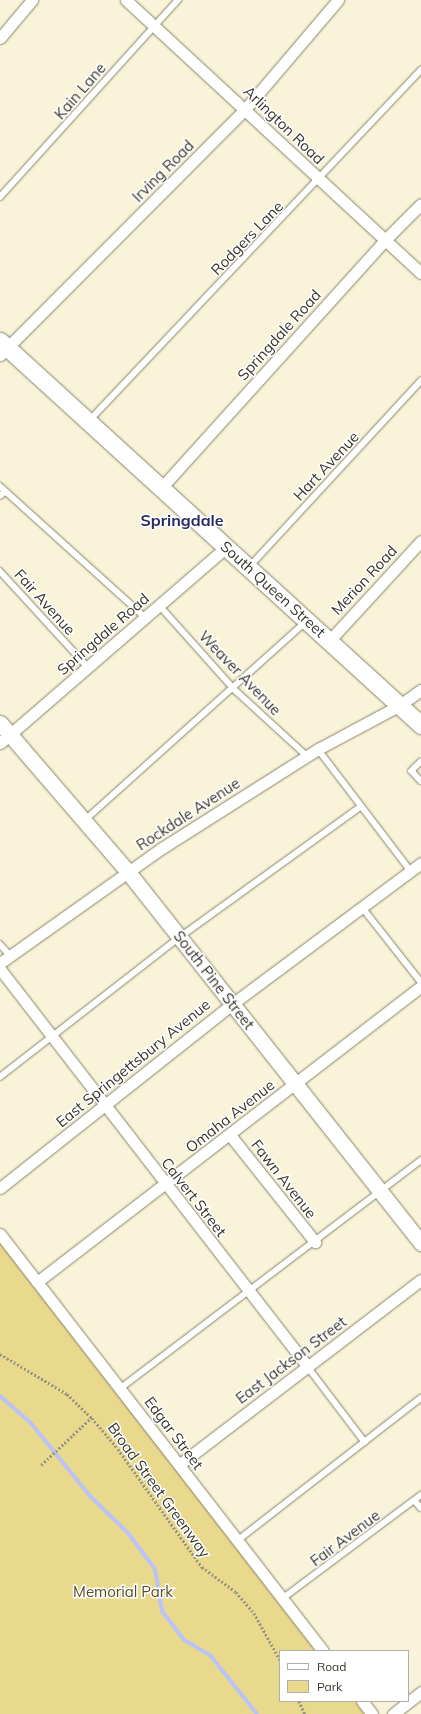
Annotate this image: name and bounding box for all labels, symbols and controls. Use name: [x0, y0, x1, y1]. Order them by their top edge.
street label: Kain Lane: [51, 59, 109, 123]
street label: Arlington Road: [240, 82, 328, 168]
street label: Irving Road: [128, 136, 198, 206]
street label: Rodgers Lane: [207, 197, 287, 279]
street label: Springdale Road: [234, 286, 324, 384]
street label: Hart Avenue: [289, 428, 363, 504]
district label: Springdale: [140, 510, 224, 530]
street label: South Queen Street: [217, 537, 329, 641]
street label: Merion Road: [327, 542, 401, 618]
street label: Fair Avenue: [11, 565, 79, 639]
street label: Springdale Road: [53, 589, 153, 679]
street label: Weaver Avenue: [195, 627, 285, 719]
street label: Rockdale Avenue: [133, 774, 243, 854]
street label: South Pine Street: [170, 927, 258, 1033]
street label: East Springettsbury Avenue: [52, 995, 214, 1131]
street label: Omaha Avenue: [182, 1076, 278, 1156]
street label: Fawn Avenue: [248, 1136, 320, 1222]
street label: Calvert Street: [158, 1154, 230, 1240]
street label: East Jackson Street: [232, 1313, 350, 1407]
street label: Edgar Street: [141, 1393, 207, 1473]
street label: Broad Street Greenway: [104, 1419, 214, 1561]
street label: Fair Avenue: [307, 1506, 383, 1570]
park label: Memorial Park: [73, 1583, 173, 1601]
legend: [279, 1650, 409, 1702]
text: Road: [317, 1659, 346, 1674]
text: Park: [317, 1679, 342, 1694]

